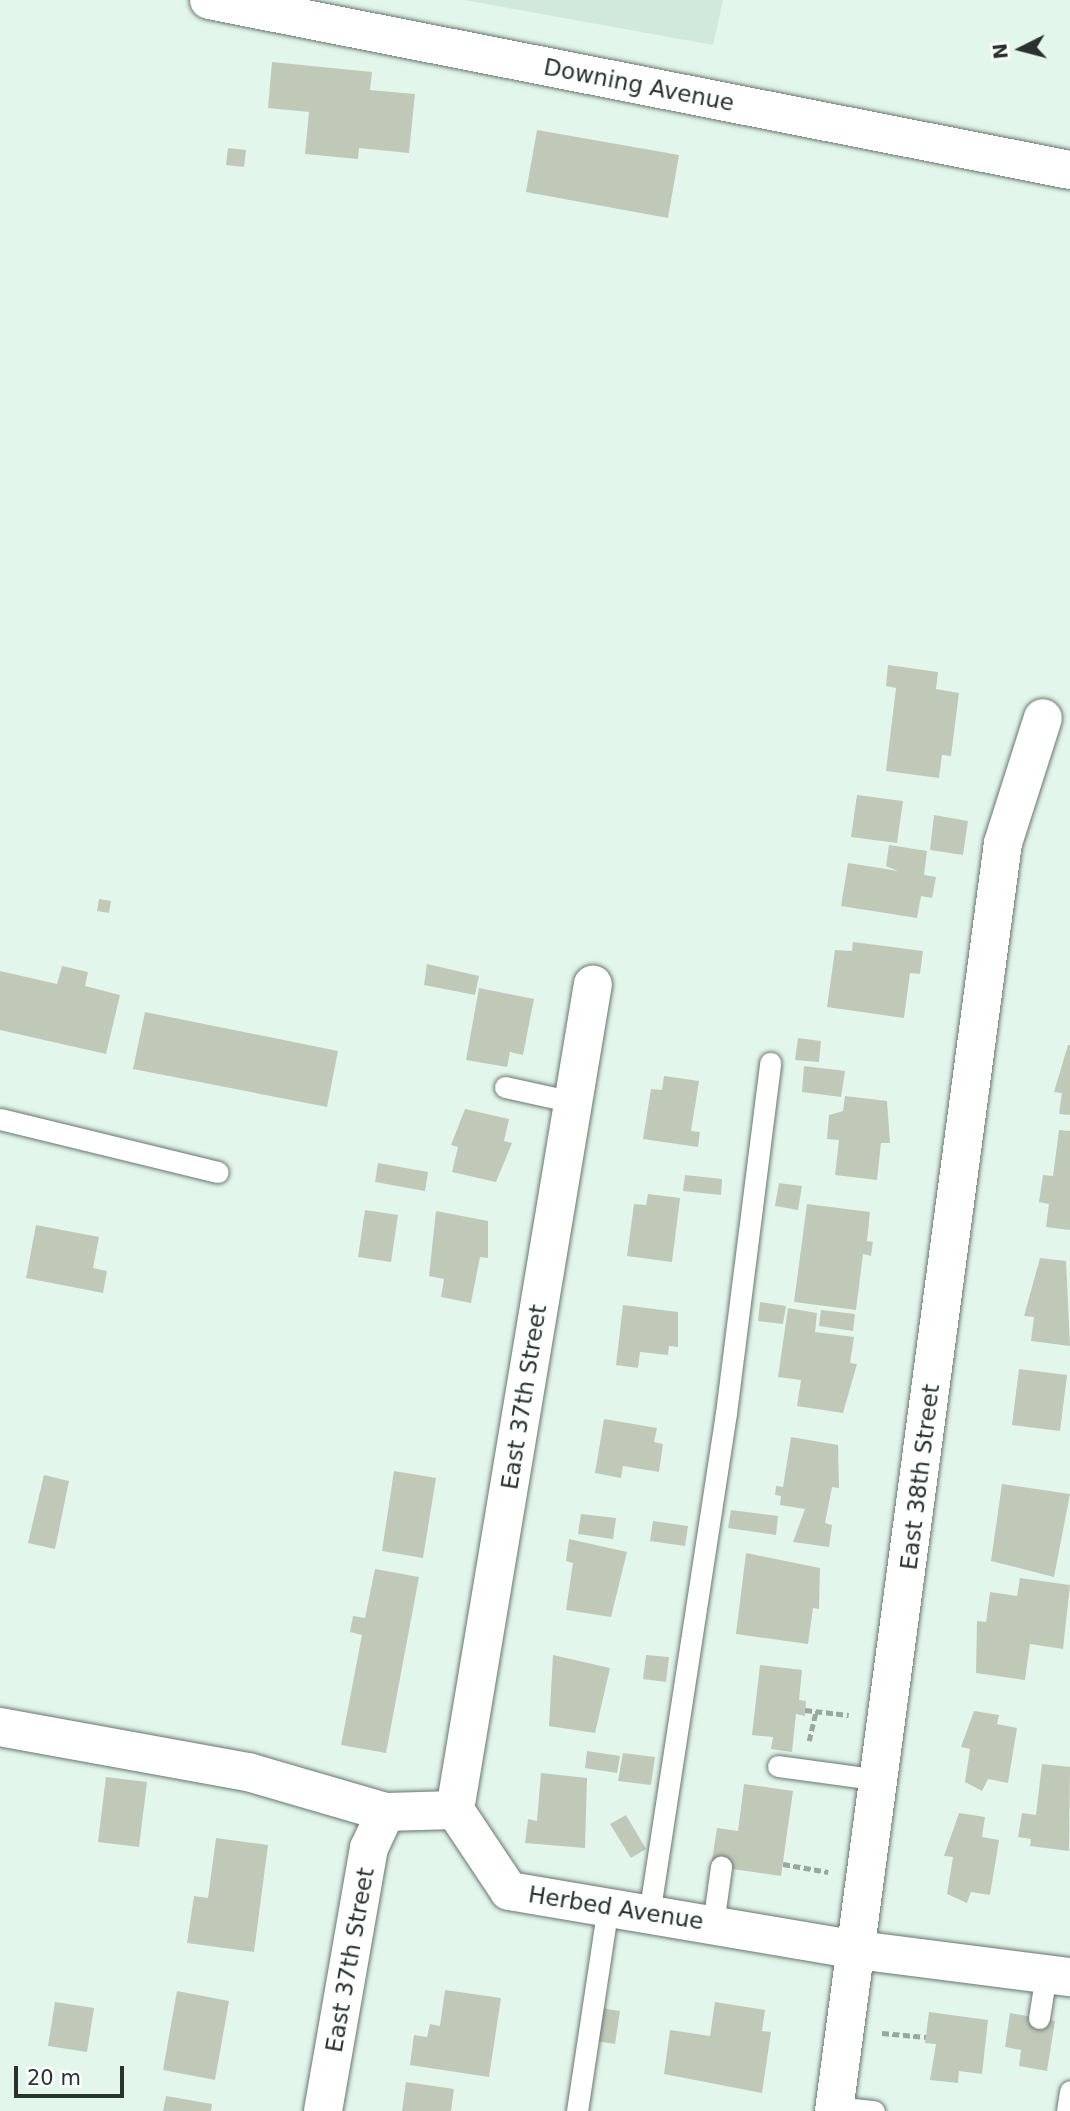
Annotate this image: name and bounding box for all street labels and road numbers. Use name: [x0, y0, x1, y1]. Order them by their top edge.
street label: Downing Avenue: [541, 53, 737, 117]
street label: East 37th Street: [496, 1302, 552, 1492]
street label: East 38th Street: [895, 1383, 945, 1571]
street label: East 37th Street: [320, 1866, 380, 2054]
street label: Herbed Avenue: [526, 1881, 706, 1935]

